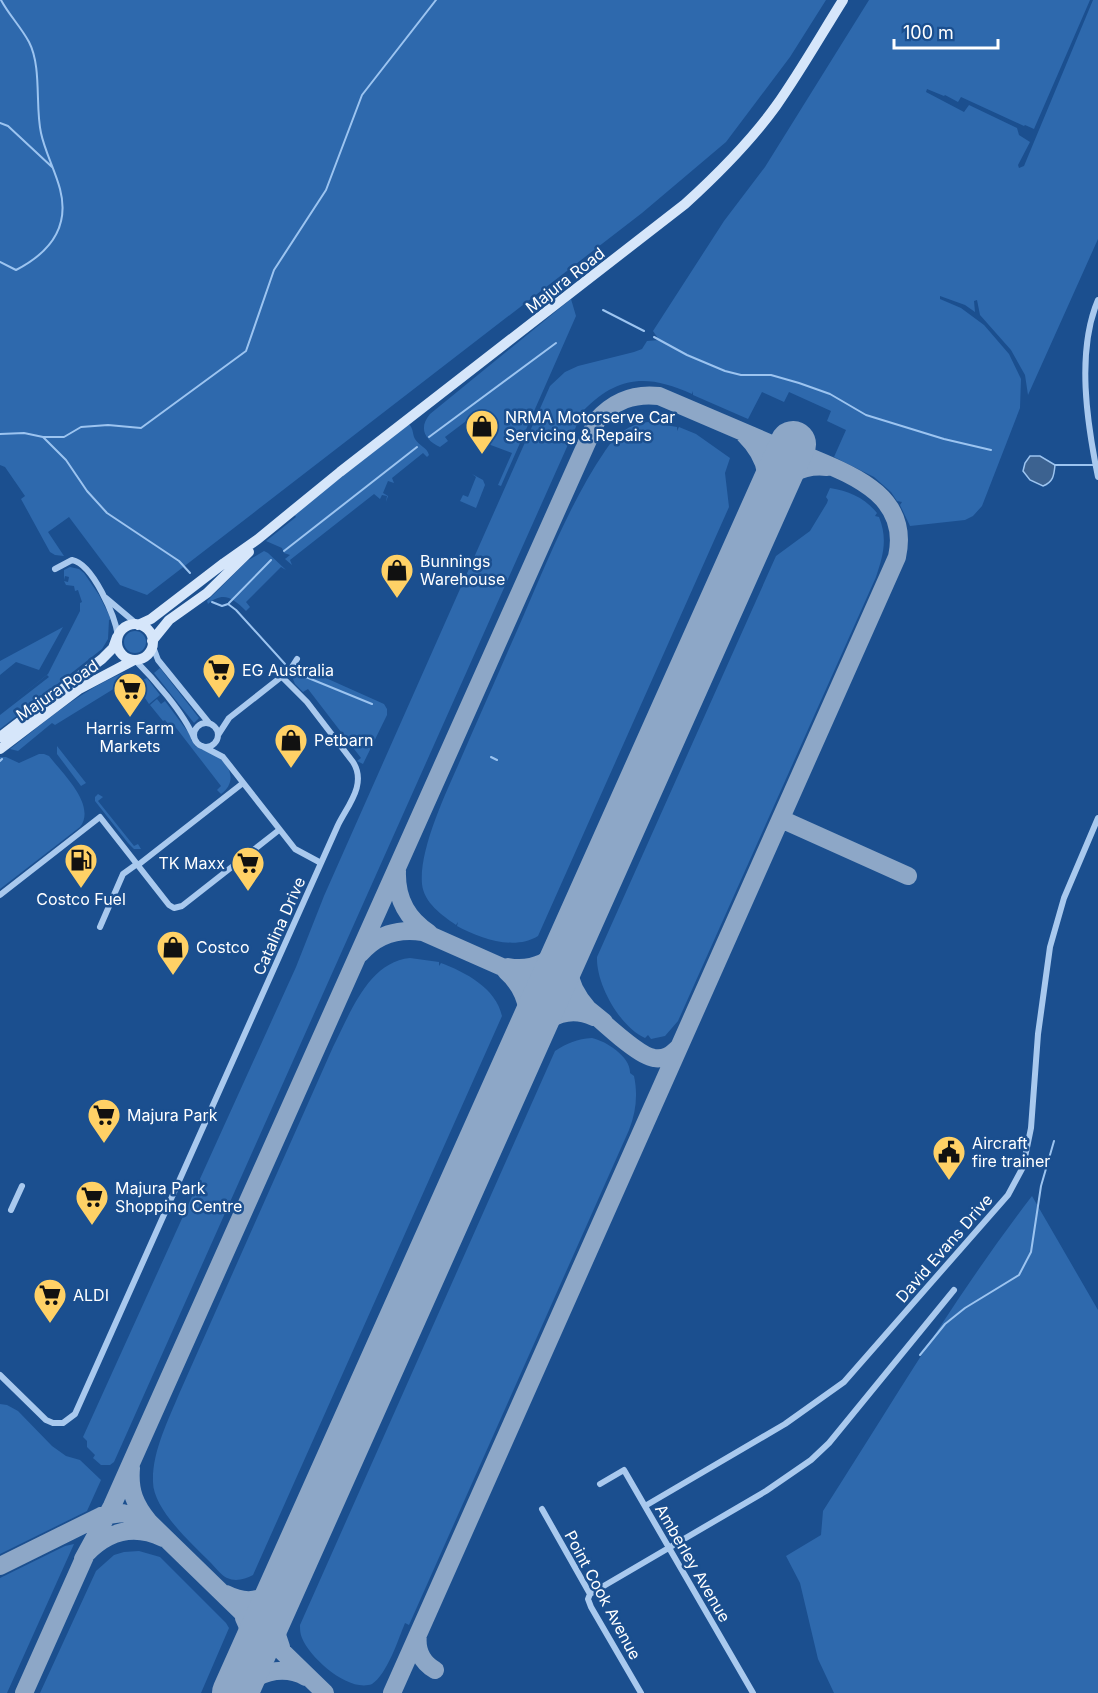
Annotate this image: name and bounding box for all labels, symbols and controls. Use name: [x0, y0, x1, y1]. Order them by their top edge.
scale bar: [894, 12, 998, 50]
text: 100 m: [903, 22, 954, 43]
street label: Majura Road: [521, 243, 609, 317]
place label: NRMA Motorserve Car Servicing & Repairs: [505, 407, 675, 445]
shop icon: NRMA Motorserve Car Servicing & Repairs: [464, 408, 500, 455]
place label: Bunnings Warehouse: [420, 551, 505, 589]
shop icon: Bunnings Warehouse: [379, 552, 415, 599]
supermarket icon: EG Australia: [201, 652, 237, 699]
street label: Majura Road: [12, 655, 102, 725]
place label: EG Australia: [242, 660, 334, 680]
supermarket icon: Harris Farm Markets: [112, 671, 148, 718]
place label: Harris Farm Markets: [86, 718, 174, 756]
shop icon: Petbarn: [273, 722, 309, 769]
place label: Petbarn: [314, 730, 373, 750]
fuel station icon: Costco Fuel: [63, 842, 99, 889]
supermarket icon: TK Maxx: [230, 845, 266, 892]
place label: TK Maxx: [159, 853, 225, 873]
street label: Catalina Drive: [248, 874, 310, 978]
place label: Costco Fuel: [36, 889, 126, 909]
shop icon: Costco: [155, 929, 191, 976]
place label: Costco: [196, 937, 250, 957]
supermarket icon: Majura Park: [86, 1097, 122, 1144]
place label: Majura Park: [127, 1105, 218, 1125]
place label: Aircraft fire trainer: [972, 1133, 1050, 1171]
public building icon: Aircraft fire trainer: [931, 1134, 967, 1181]
place label: Majura Park Shopping Centre: [115, 1178, 242, 1216]
supermarket icon: Majura Park Shopping Centre: [74, 1179, 110, 1226]
street label: David Evans Drive: [891, 1190, 997, 1306]
supermarket icon: ALDI: [32, 1277, 68, 1324]
place label: ALDI: [73, 1285, 109, 1305]
street label: Amberley Avenue: [651, 1500, 735, 1626]
street label: Point Cook Avenue: [561, 1527, 645, 1663]

